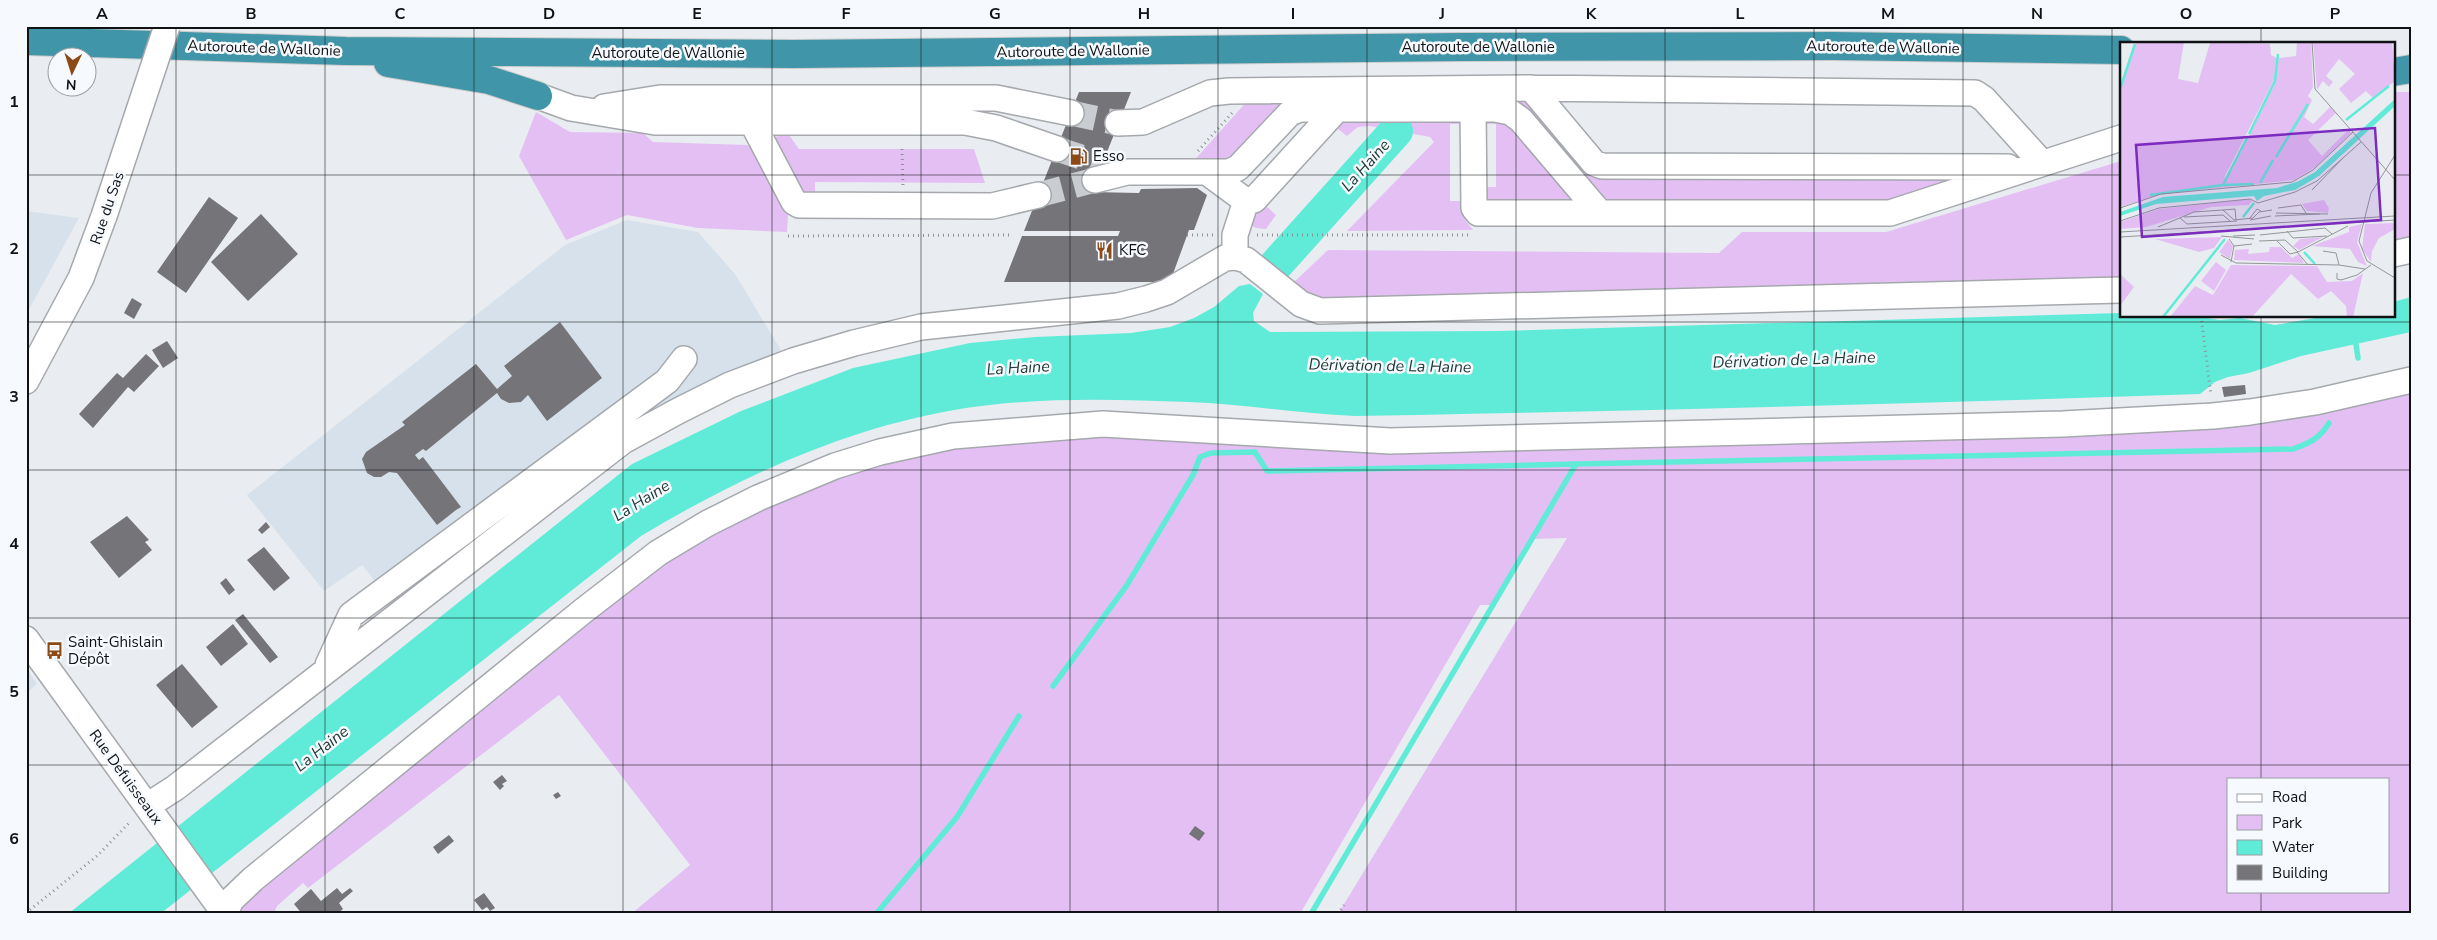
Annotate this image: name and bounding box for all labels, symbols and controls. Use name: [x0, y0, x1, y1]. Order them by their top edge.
text: A: [96, 3, 108, 25]
text: B: [245, 3, 257, 25]
text: C: [395, 3, 406, 25]
text: D: [543, 3, 555, 25]
text: E: [692, 3, 702, 25]
text: F: [842, 3, 851, 25]
text: G: [989, 3, 1001, 25]
text: H: [1138, 3, 1150, 25]
text: I: [1291, 3, 1295, 25]
text: J: [1438, 3, 1445, 25]
text: K: [1586, 3, 1598, 25]
text: L: [1736, 3, 1745, 25]
text: M: [1881, 3, 1895, 25]
text: N: [2031, 3, 2043, 25]
text: O: [2180, 3, 2192, 25]
text: P: [2330, 3, 2340, 25]
street label: Autoroute de Wallonie: [187, 35, 341, 61]
street label: Autoroute de Wallonie: [1806, 36, 1960, 58]
street label: Autoroute de Wallonie: [1401, 37, 1555, 57]
street label: Autoroute de Wallonie: [996, 40, 1150, 62]
inset map: [2120, 42, 2394, 318]
street label: Autoroute de Wallonie: [591, 43, 745, 63]
north arrow: [48, 48, 98, 98]
text: N: [65, 75, 77, 94]
text: 1: [9, 91, 19, 113]
water label: La Haine: [1336, 134, 1395, 197]
fuel station icon: Esso: [1069, 146, 1089, 166]
place label: Esso: [1093, 146, 1124, 166]
street label: Rue du Sas: [85, 169, 129, 247]
text: 2: [9, 238, 19, 260]
restaurant icon: KFC: [1095, 240, 1115, 260]
place label: KFC: [1119, 240, 1146, 260]
water label: Dérivation de La Haine: [1712, 346, 1876, 374]
water label: Dérivation de La Haine: [1308, 354, 1472, 378]
water label: La Haine: [986, 355, 1051, 381]
text: 3: [9, 386, 19, 408]
water label: La Haine: [609, 475, 675, 527]
text: 4: [9, 533, 19, 555]
place label: Saint-Ghislain Dépôt: [68, 632, 163, 669]
bus stop icon: Saint-Ghislain Dépôt: [44, 641, 64, 661]
text: 5: [9, 681, 19, 703]
water label: La Haine: [290, 720, 354, 777]
street label: Rue Defuisseaux: [85, 725, 167, 829]
legend: [2227, 778, 2390, 892]
text: Road: [2272, 787, 2307, 807]
text: Park: [2272, 813, 2302, 833]
text: 6: [9, 828, 19, 850]
text: Water: [2272, 837, 2315, 857]
text: Building: [2272, 863, 2328, 883]

